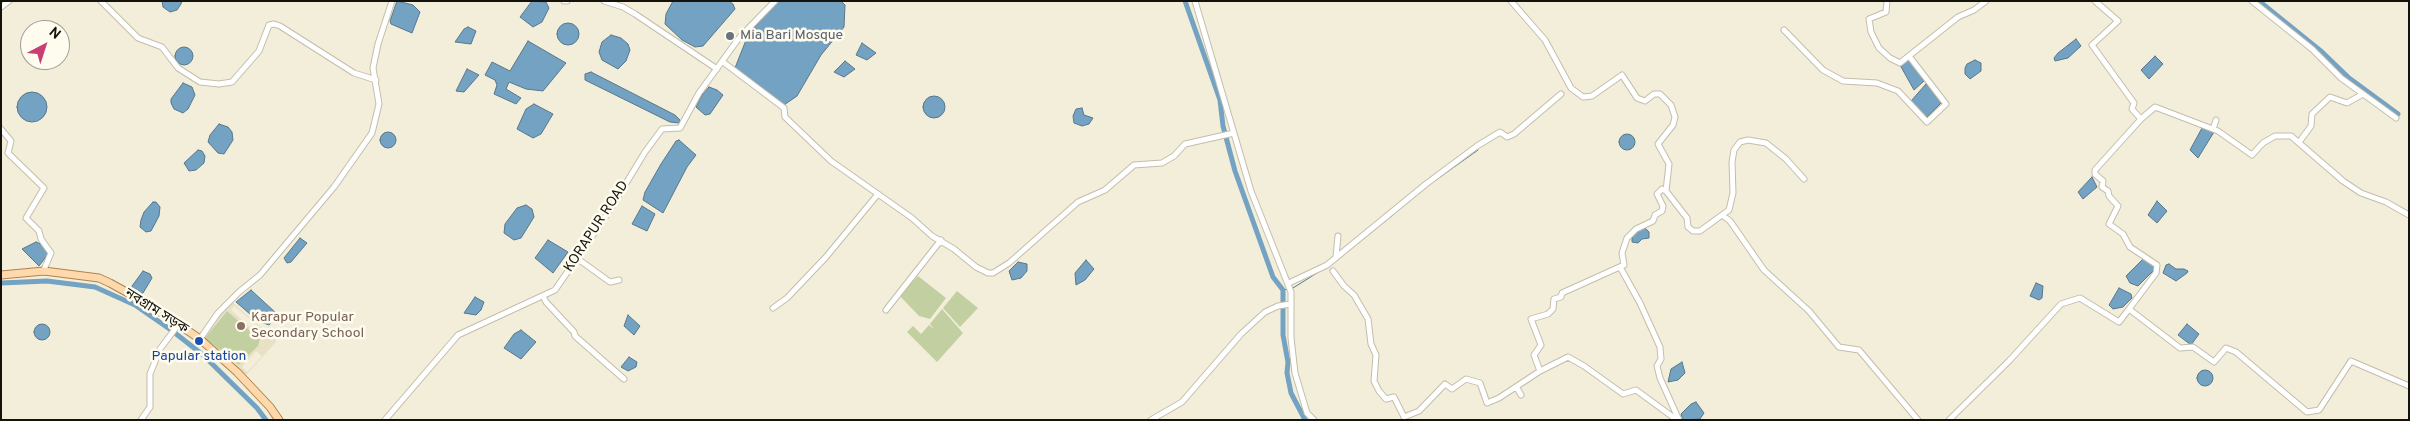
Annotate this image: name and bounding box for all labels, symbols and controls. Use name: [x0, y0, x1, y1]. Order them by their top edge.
north arrow: [20, 20, 70, 70]
text: N: [45, 24, 64, 44]
place label: Mia Bari Mosque: [740, 28, 843, 44]
marker: Mia Bari Mosque: [724, 30, 736, 42]
street label: KORAPUR ROAD: [561, 178, 633, 276]
street label: নবগ্রাম সড়ক: [121, 286, 191, 338]
place label: Karapur Popular Secondary School: [251, 310, 364, 342]
marker: Karapur Popular Secondary School: [235, 320, 247, 332]
marker: Papular station: [193, 335, 205, 347]
place label: Papular station: [152, 349, 246, 365]

